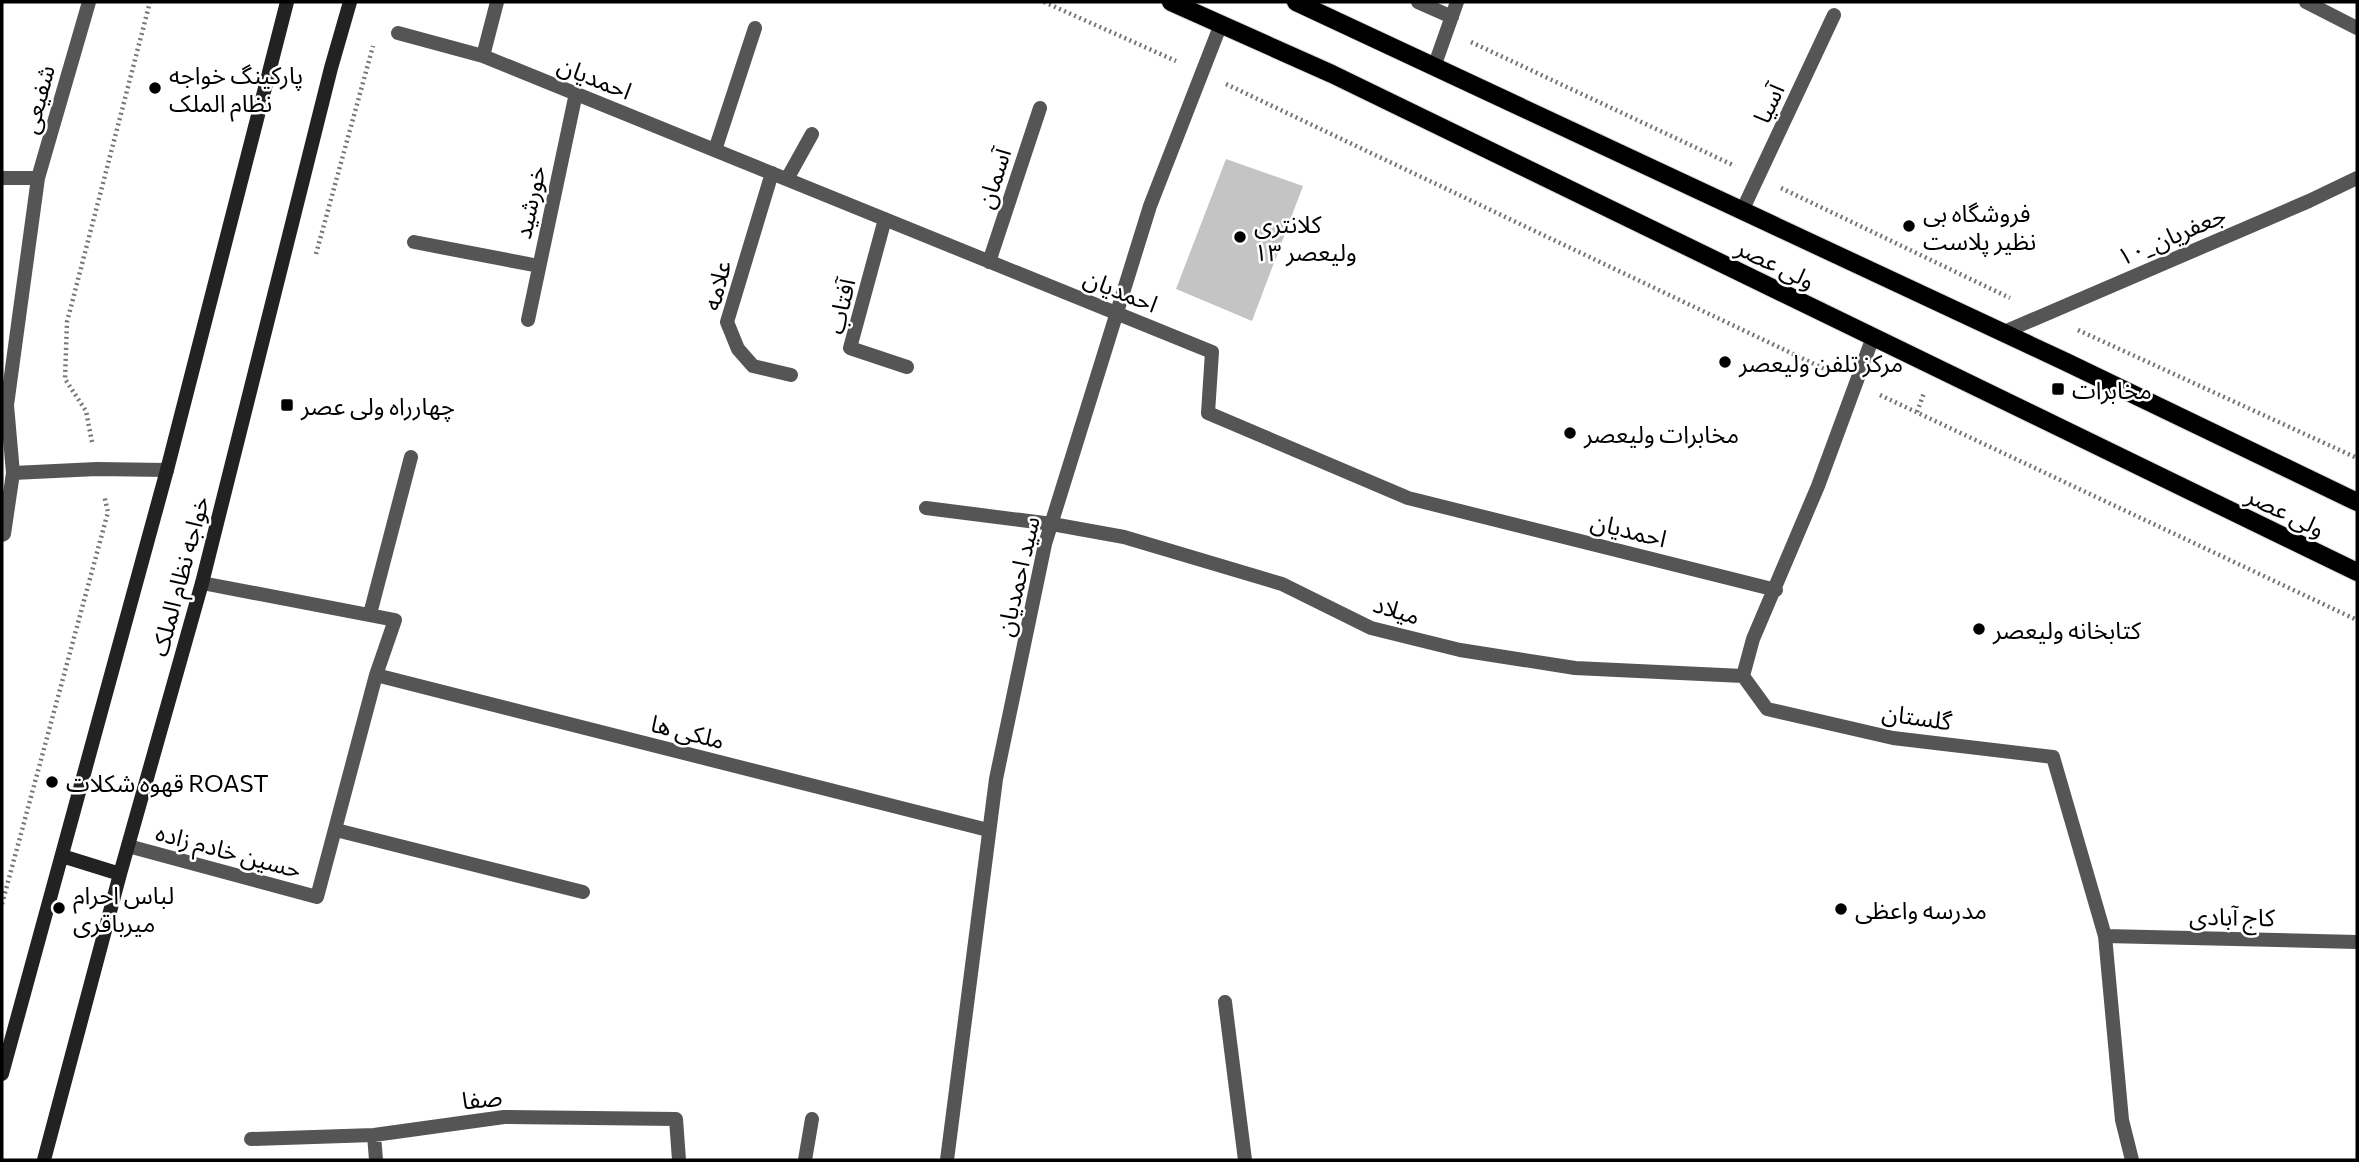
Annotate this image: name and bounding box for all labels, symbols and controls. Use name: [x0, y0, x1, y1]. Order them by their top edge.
street label: احمدیان: [553, 49, 636, 106]
place label: پارکینگ خواجه نظام الملک: [169, 60, 303, 122]
street label: شفیعی: [14, 62, 60, 137]
street label: آسیا: [1746, 78, 1790, 127]
marker: پارکینگ خواجه نظام الملک: [147, 80, 163, 96]
street label: آسمان: [970, 143, 1018, 212]
street label: خورشید: [507, 163, 552, 241]
place label: فروشگاه بی نظیر پلاست: [1923, 198, 2036, 257]
street label: ۱۰_جعفریان: [2112, 199, 2230, 272]
place label: کلانتری ۱۳ ولیعصر: [1254, 209, 1357, 267]
marker: فروشگاه بی نظیر پلاست: [1901, 218, 1917, 234]
marker: کلانتری ۱۳ ولیعصر: [1232, 229, 1248, 245]
street label: ولی عصر: [1731, 231, 1820, 295]
street label: علامه: [696, 257, 736, 313]
street label: احمدیان: [1079, 262, 1162, 319]
street label: آفتاب: [820, 274, 861, 337]
place label: مرکز تلفن ولیعصر: [1738, 348, 1903, 378]
marker: مرکز تلفن ولیعصر: [1717, 354, 1733, 370]
place label: مخابرات: [2072, 375, 2152, 405]
marker: مخابرات: [2050, 381, 2066, 397]
place label: چهارراه ولی عصر: [300, 391, 455, 422]
marker: چهارراه ولی عصر: [279, 397, 295, 413]
place label: مخابرات ولیعصر: [1583, 419, 1739, 449]
marker: مخابرات ولیعصر: [1562, 425, 1578, 441]
street label: ولی عصر: [2241, 479, 2330, 543]
street label: خواجه نظام الملک: [144, 493, 219, 661]
street label: احمدیان: [1588, 506, 1670, 553]
street label: سید احمدیان: [989, 513, 1046, 639]
street label: میلاد: [1370, 588, 1424, 630]
place label: کتابخانه ولیعصر: [1992, 615, 2142, 645]
marker: کتابخانه ولیعصر: [1971, 621, 1987, 637]
street label: گلستان: [1880, 697, 1955, 736]
street label: ملکی ها: [648, 708, 728, 754]
place label: قهوه شکلات ROAST: [66, 768, 269, 798]
marker: قهوه شکلات ROAST: [44, 774, 60, 790]
street label: حسین خادم زاده: [152, 817, 305, 888]
place label: لباس احرام میرباقری: [73, 880, 174, 938]
place label: مدرسه واعظی: [1855, 895, 1987, 925]
marker: لباس احرام میرباقری: [51, 900, 67, 916]
marker: مدرسه واعظی: [1833, 901, 1849, 917]
street label: کاج آبادی: [2189, 901, 2276, 935]
street label: صفا: [460, 1081, 504, 1115]

